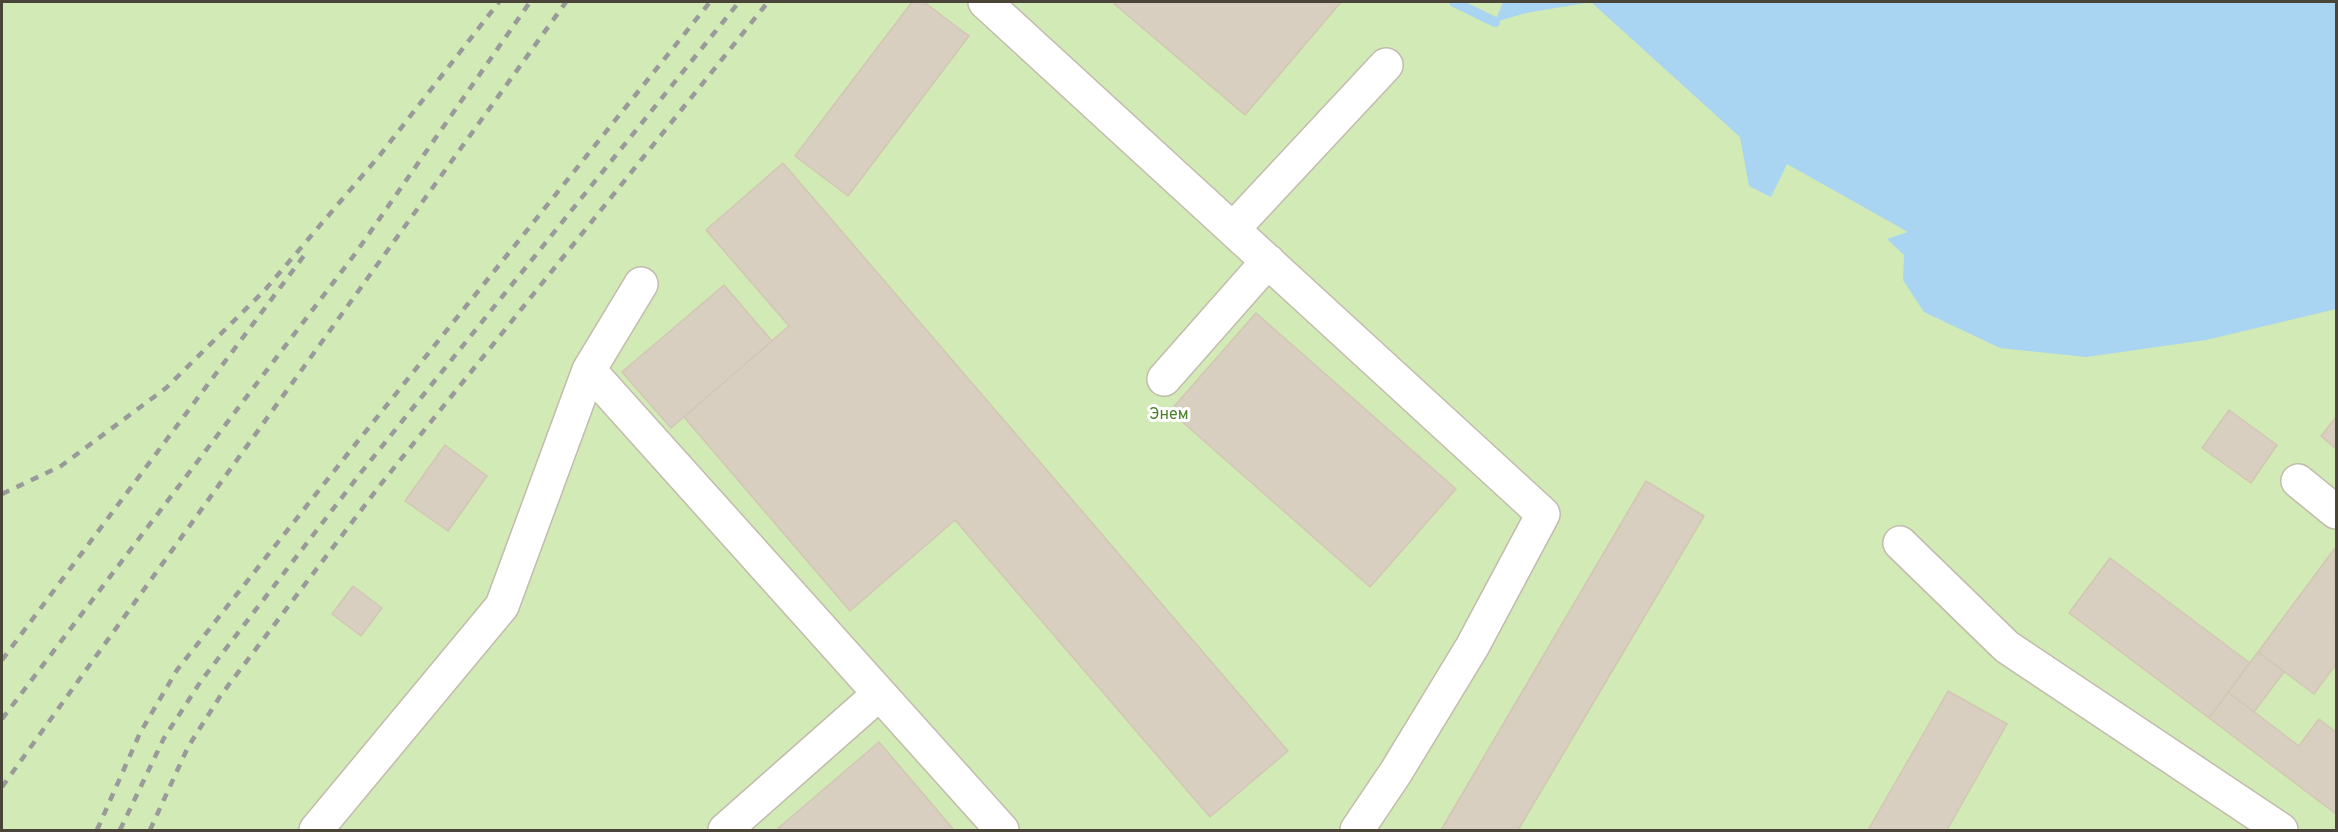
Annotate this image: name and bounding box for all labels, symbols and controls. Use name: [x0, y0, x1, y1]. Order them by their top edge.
park label: Энем: [1149, 406, 1189, 426]

